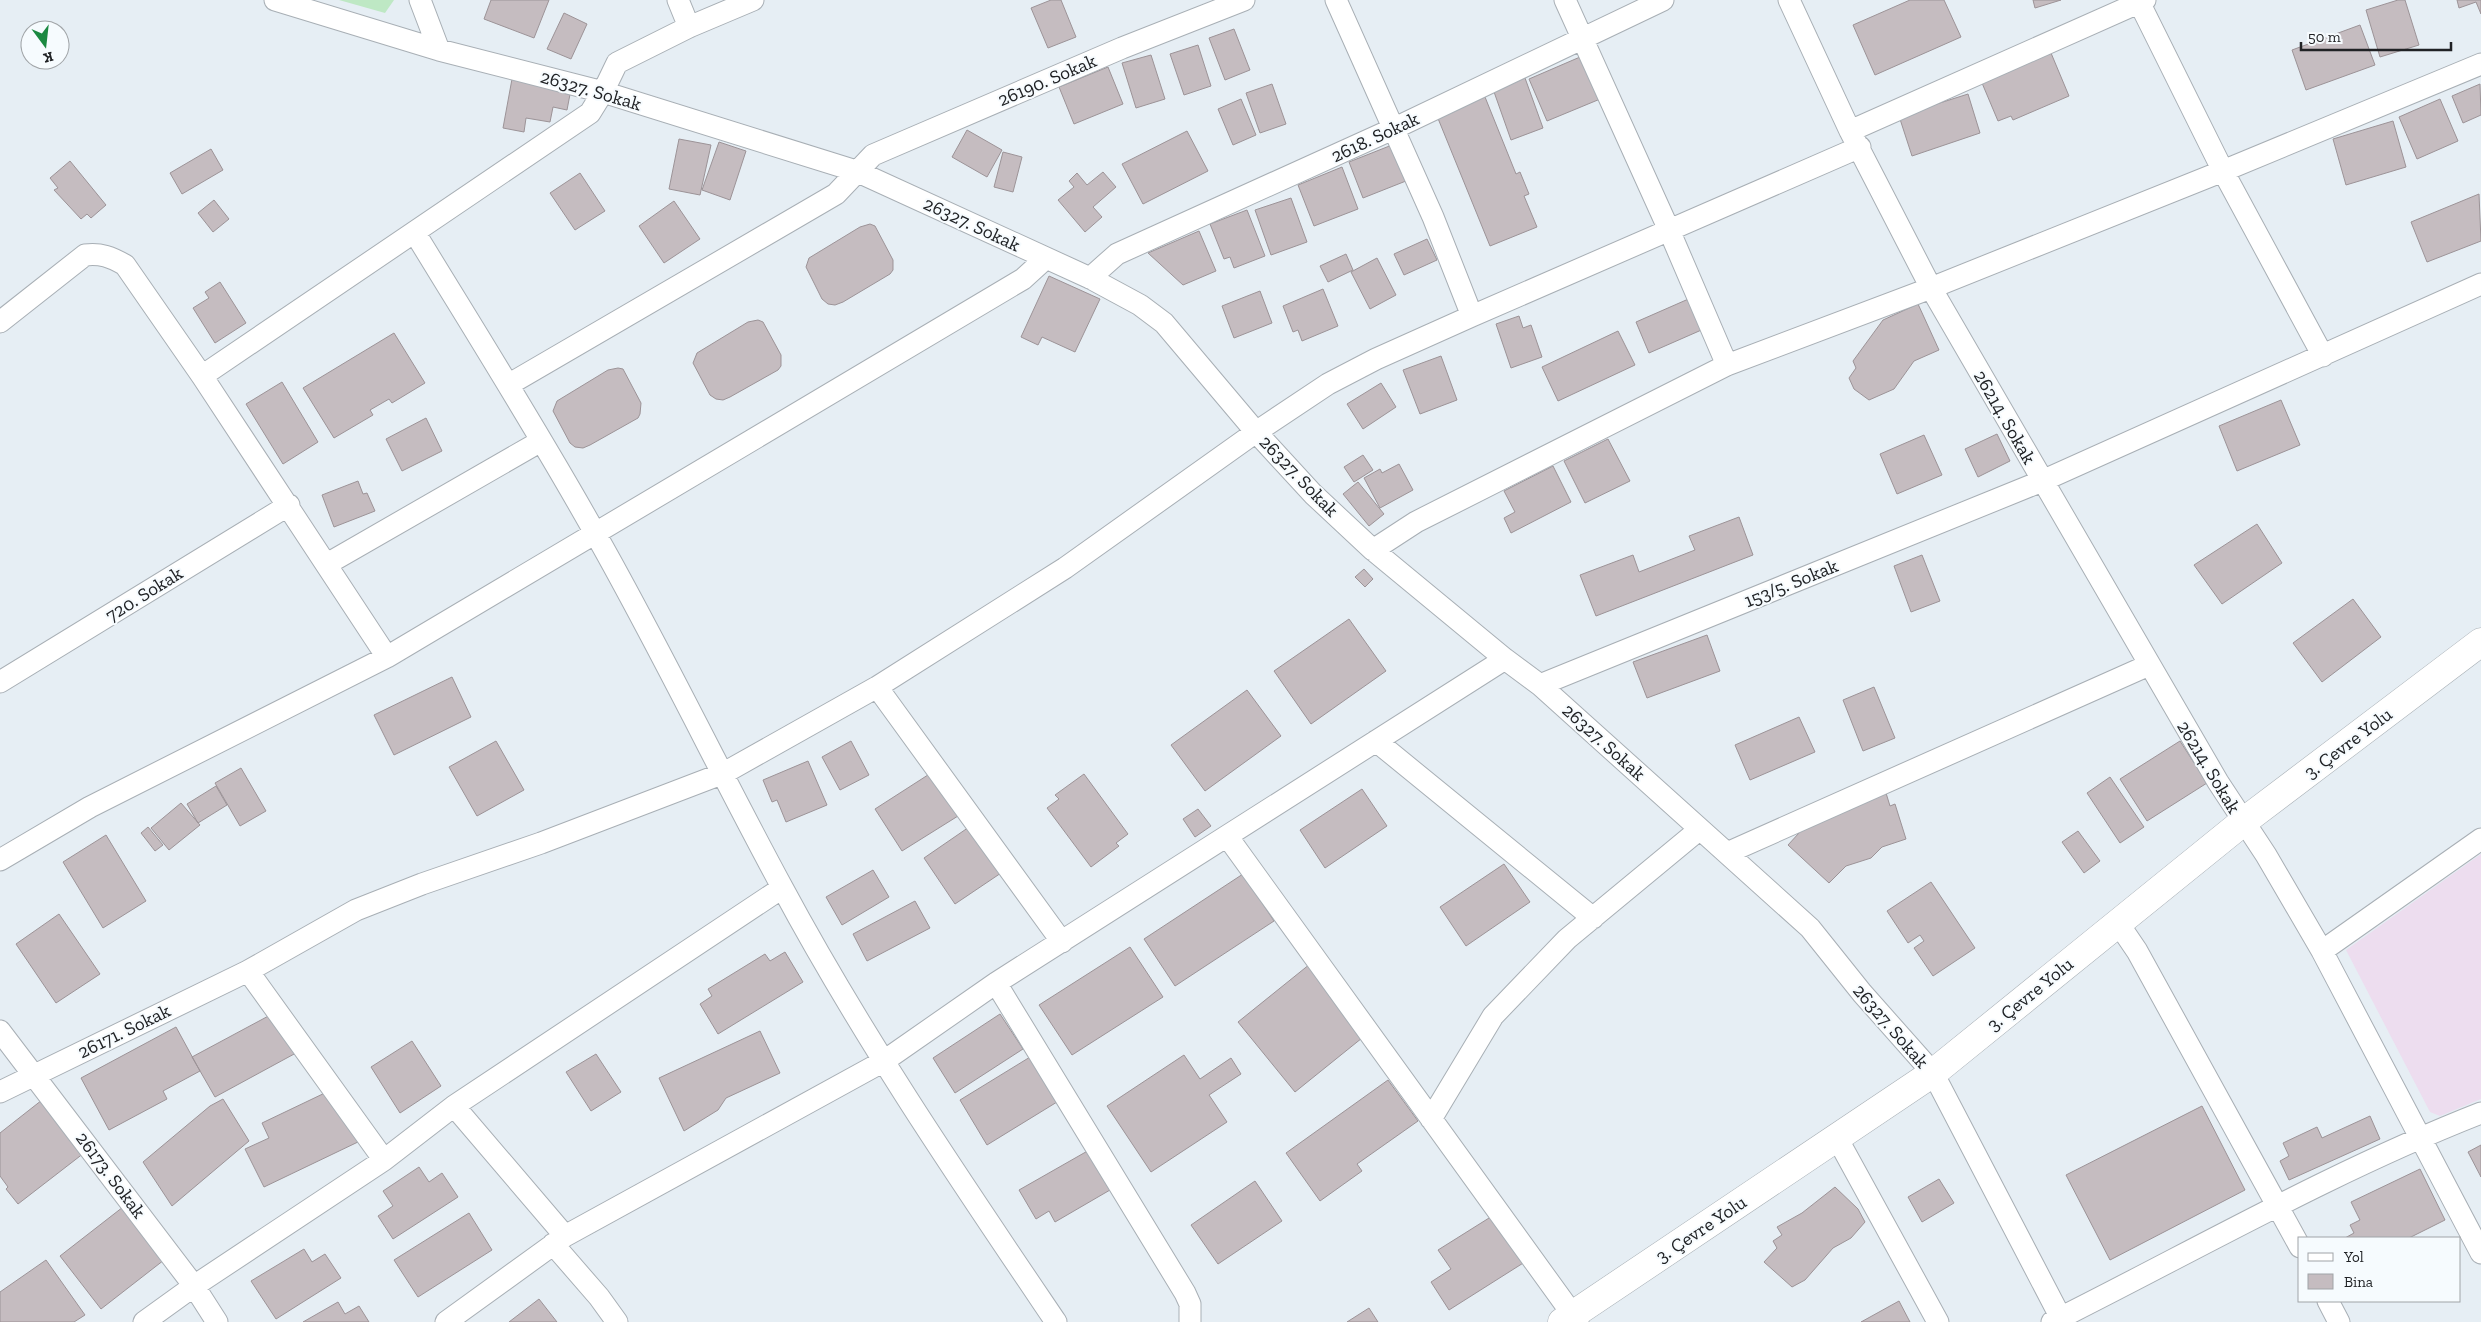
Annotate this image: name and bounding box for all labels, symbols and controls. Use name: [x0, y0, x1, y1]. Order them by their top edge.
north arrow: [20, 20, 70, 70]
scale bar: [2301, 20, 2451, 52]
text: 50 m: [2308, 28, 2341, 46]
text: K: [41, 48, 55, 67]
street label: 26190. Sokak: [994, 49, 1100, 111]
street label: 26327. Sokak: [538, 65, 644, 115]
street label: 2618. Sokak: [1327, 107, 1423, 167]
street label: 26327. Sokak: [920, 192, 1024, 256]
street label: 26214. Sokak: [1969, 366, 2041, 468]
street label: 26327. Sokak: [1255, 431, 1344, 522]
street label: 153/5. Sokak: [1741, 554, 1841, 612]
street label: 720. Sokak: [101, 561, 187, 627]
street label: 26327. Sokak: [1558, 699, 1650, 785]
street label: 3. Çevre Yolu: [2299, 702, 2397, 784]
street label: 26214. Sokak: [2172, 716, 2246, 818]
street label: 3. Çevre Yolu: [1982, 952, 2078, 1036]
street label: 26327. Sokak: [1848, 979, 1934, 1073]
street label: 26171. Sokak: [74, 999, 174, 1063]
street label: 26173. Sokak: [71, 1127, 151, 1223]
street label: 3. Çevre Yolu: [1651, 1190, 1751, 1268]
legend: [2298, 1237, 2461, 1302]
text: Yol: [2343, 1248, 2364, 1266]
text: Bina: [2344, 1273, 2373, 1291]

